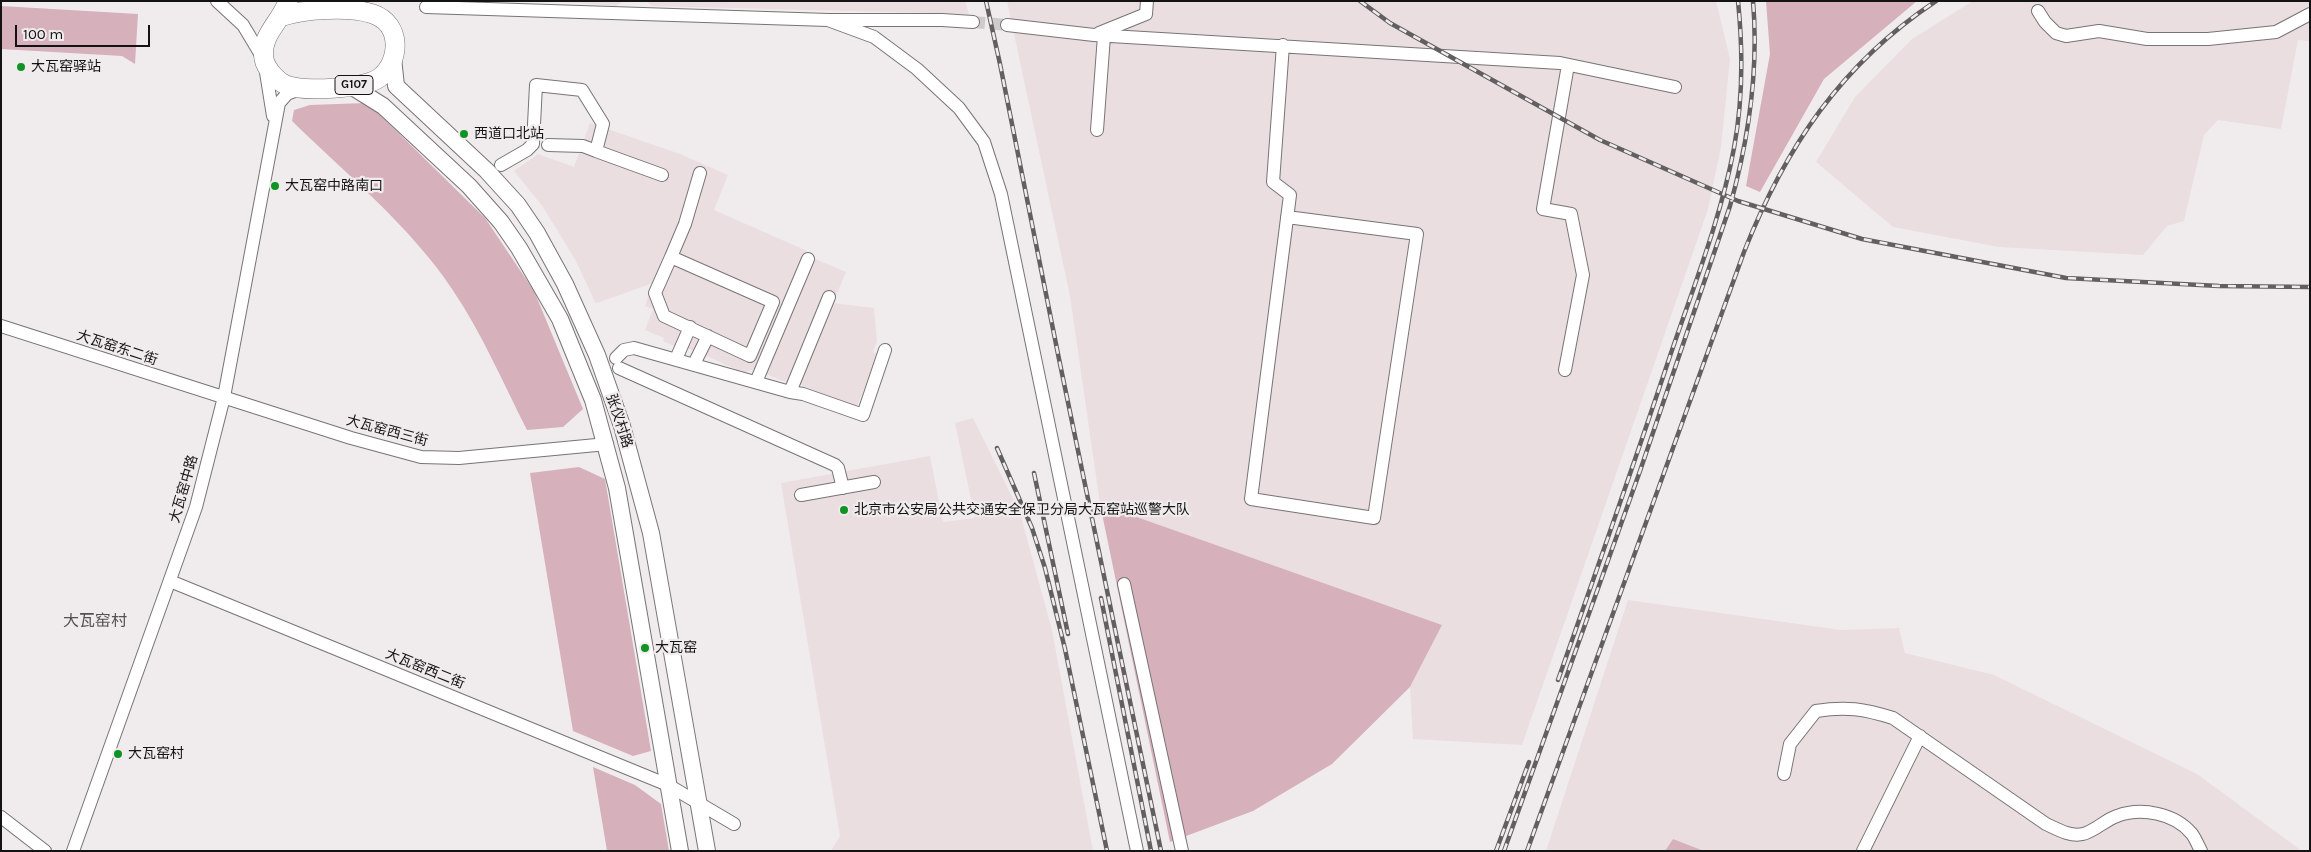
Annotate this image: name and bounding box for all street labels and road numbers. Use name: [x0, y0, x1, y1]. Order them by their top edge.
road number: G107: [335, 76, 373, 94]
street label: 大瓦窑东二街: [74, 327, 160, 369]
street label: 张仪村路: [602, 392, 636, 450]
street label: 大瓦窑西三街: [344, 412, 430, 450]
street label: 大瓦窑中路: [166, 453, 202, 525]
street label: 大瓦窑西二街: [383, 645, 467, 693]

